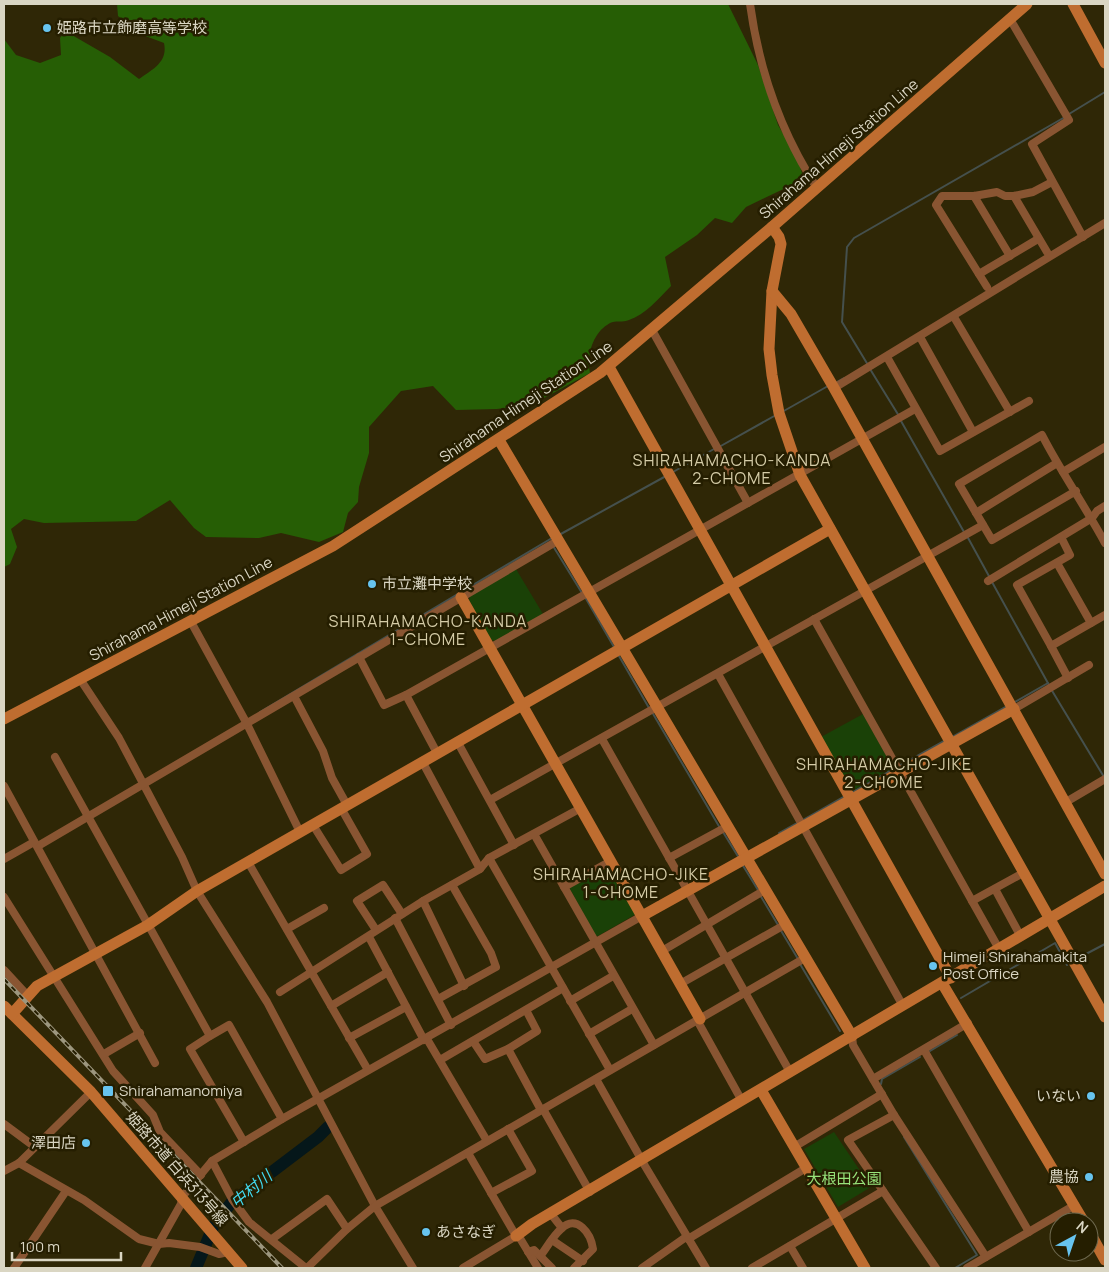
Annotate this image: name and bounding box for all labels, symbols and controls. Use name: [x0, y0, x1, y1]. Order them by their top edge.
place label: 姫路市立飾磨高等学校: [57, 17, 207, 38]
marker: 姫路市立飾磨高等学校: [41, 22, 53, 34]
street label: Shirahama Himeji Station Line: [755, 73, 923, 224]
street label: Shirahama Himeji Station Line: [435, 336, 617, 467]
district label: SHIRAHAMACHO-KANDA 2-CHOME: [633, 449, 831, 489]
street label: Shirahama Himeji Station Line: [86, 551, 276, 666]
place label: 市立灘中学校: [382, 573, 472, 594]
marker: 市立灘中学校: [366, 578, 378, 590]
district label: SHIRAHAMACHO-KANDA 1-CHOME: [329, 610, 527, 650]
district label: SHIRAHAMACHO-JIKE 2-CHOME: [796, 753, 972, 793]
district label: SHIRAHAMACHO-JIKE 1-CHOME: [533, 863, 709, 903]
place label: Himeji Shirahamakita Post Office: [943, 946, 1087, 984]
marker: Himeji Shirahamakita Post Office: [927, 960, 939, 972]
place label: Shirahamanomiya: [119, 1080, 242, 1101]
marker: Shirahamanomiya: [101, 1084, 115, 1098]
place label: いない: [1036, 1085, 1081, 1106]
marker: いない: [1085, 1090, 1097, 1102]
street label: 姫路市道 白浜313号線: [122, 1107, 233, 1230]
place label: 澤田店: [31, 1132, 76, 1153]
marker: 澤田店: [80, 1137, 92, 1149]
water label: 中村川: [226, 1164, 278, 1213]
place label: 農協: [1049, 1166, 1079, 1187]
park label: 大根田公園: [806, 1168, 882, 1189]
marker: 農協: [1083, 1171, 1095, 1183]
north arrow: [1049, 1212, 1099, 1262]
text: N: [1073, 1216, 1093, 1237]
place label: あさなぎ: [436, 1221, 496, 1242]
marker: あさなぎ: [420, 1226, 432, 1238]
scale bar: [12, 1230, 121, 1262]
text: 100 m: [20, 1236, 60, 1257]

